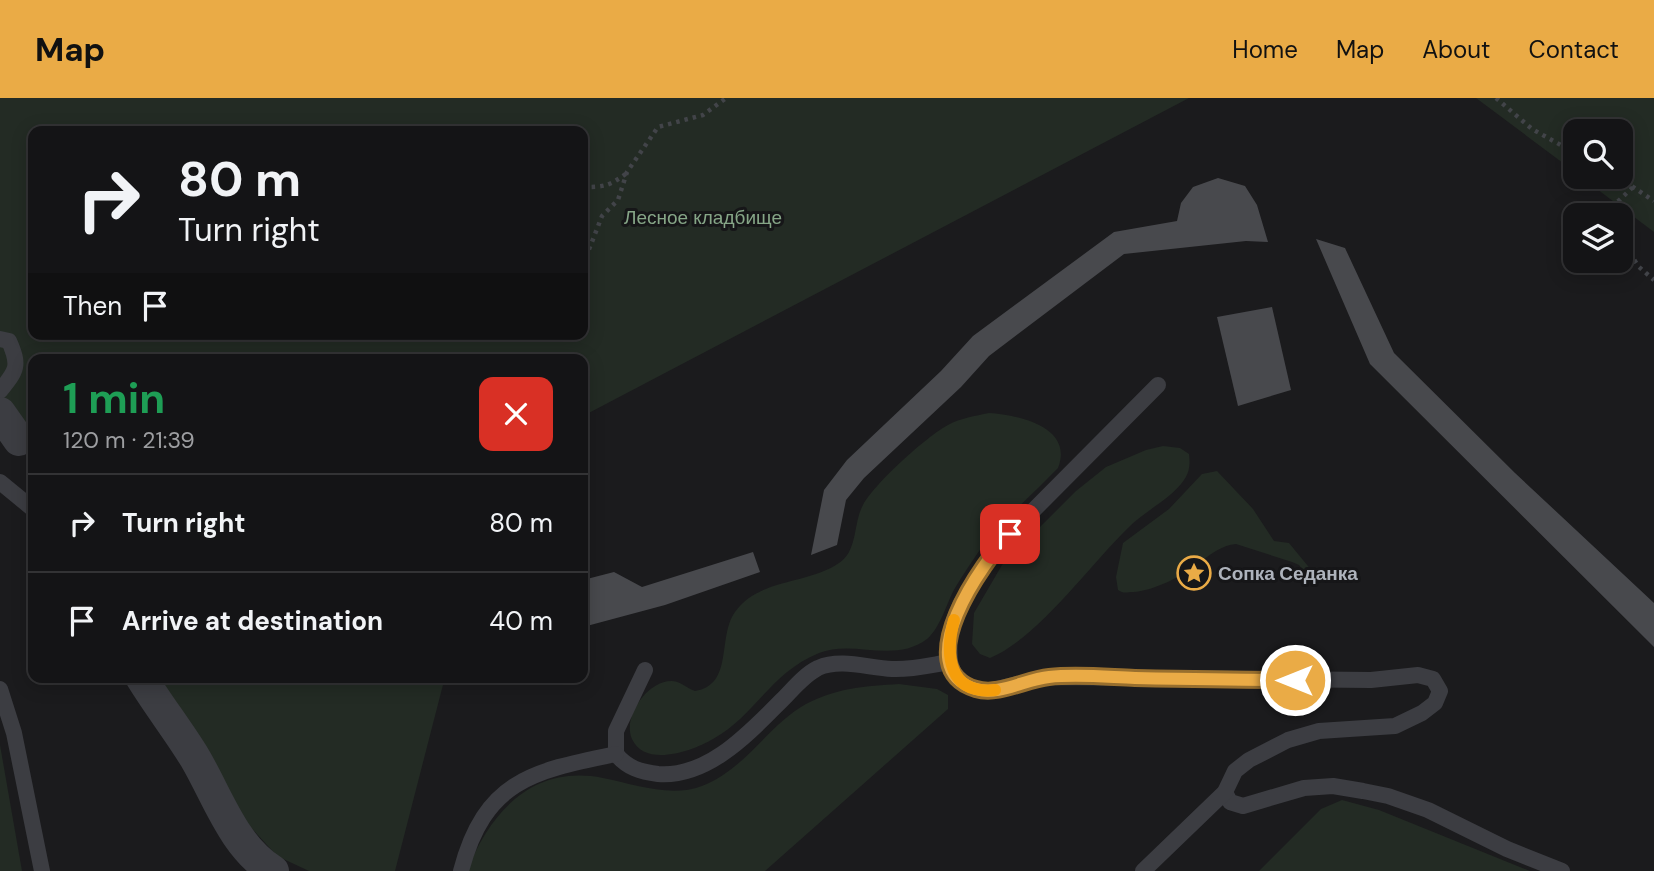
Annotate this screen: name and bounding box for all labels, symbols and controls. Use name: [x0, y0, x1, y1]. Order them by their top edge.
text: Map: [35, 28, 105, 71]
text: Home: [1232, 34, 1298, 65]
text: Map: [1336, 34, 1384, 65]
text: About: [1422, 34, 1491, 65]
text: Contact: [1529, 34, 1619, 65]
map controls: [1563, 119, 1633, 273]
button: search: [1563, 119, 1633, 189]
text: 80 m: [178, 147, 301, 211]
icon: right: [63, 154, 154, 245]
button: layers: [1563, 203, 1633, 273]
park label: Лесное кладбище: [624, 205, 782, 230]
text: Turn right: [178, 209, 320, 251]
icon: arrive: [136, 287, 174, 325]
text: Then: [63, 289, 122, 323]
text: 1 min: [63, 371, 165, 426]
button: close: [479, 377, 553, 451]
text: 120 m · 21:39: [63, 425, 195, 455]
icon: right: [63, 504, 101, 542]
pin: [980, 504, 1040, 564]
text: Turn right: [122, 506, 246, 540]
text: 80 m: [489, 506, 553, 540]
icon: arrive: [991, 515, 1029, 553]
place icon: Сопка Седанка: [1175, 554, 1213, 592]
place label: Сопка Седанка: [1218, 561, 1358, 586]
icon: arrive: [63, 602, 101, 640]
text: Arrive at destination: [122, 604, 383, 638]
text: 40 m: [489, 604, 553, 638]
position arrow: [1258, 643, 1332, 717]

